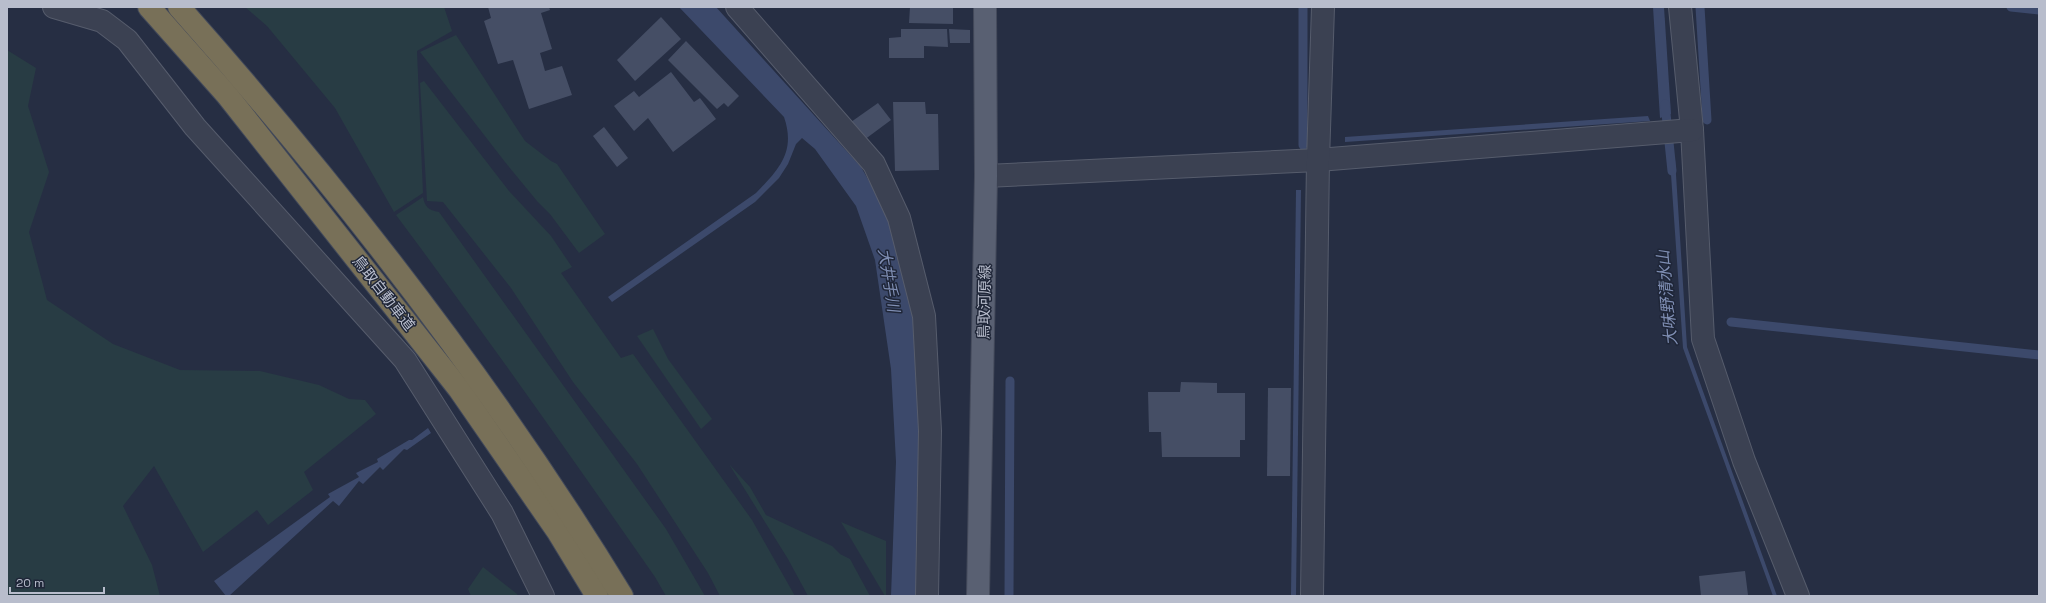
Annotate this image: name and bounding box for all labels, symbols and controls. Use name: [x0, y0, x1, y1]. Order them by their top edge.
water label: 大井手川: [874, 247, 905, 315]
water label: 大味野清水山: [1652, 248, 1682, 347]
street label: 鳥取自動車道: [349, 252, 419, 334]
street label: 鳥取河原線: [974, 264, 994, 340]
scale bar: [10, 569, 104, 595]
text: 20 m: [16, 575, 44, 591]

